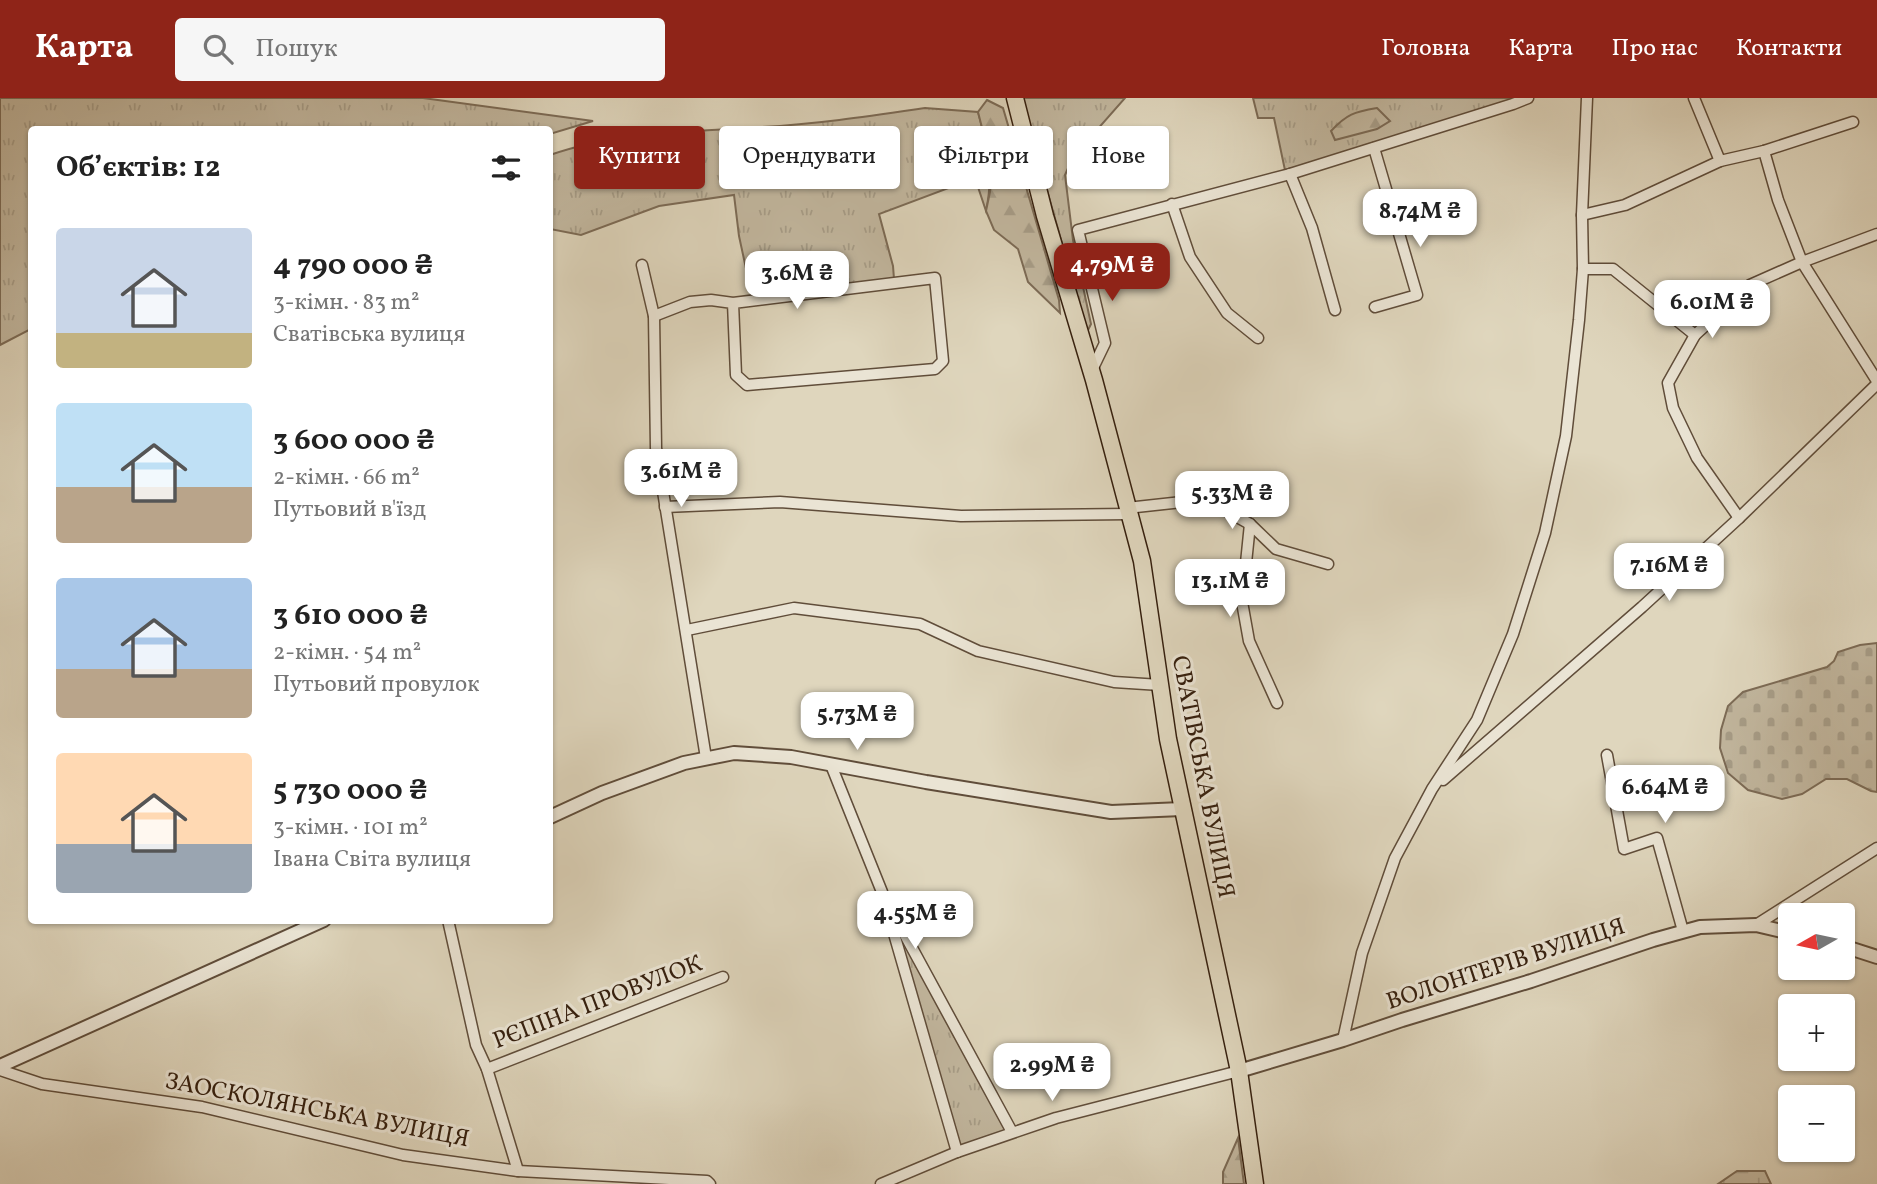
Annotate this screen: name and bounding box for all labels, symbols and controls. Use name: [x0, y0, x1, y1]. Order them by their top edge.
search box: [175, 18, 665, 81]
text: Карта: [35, 26, 133, 72]
icon: search: [199, 30, 237, 68]
text: Пошук: [255, 31, 338, 67]
text: Головна: [1381, 32, 1470, 66]
text: Карта: [1508, 32, 1574, 66]
text: Про нас: [1612, 32, 1698, 66]
text: Контакти: [1736, 32, 1842, 66]
chip: Купити: [574, 126, 705, 189]
chip: Орендувати: [719, 126, 900, 189]
chip: Фільтри: [914, 126, 1053, 189]
chip: Нове: [1067, 126, 1169, 189]
text: Об’єктів: 12: [56, 147, 221, 189]
icon: filters: [487, 149, 525, 187]
pin: 8.74M ₴: [1355, 190, 1485, 249]
text: 8.74M ₴: [1379, 196, 1461, 228]
pin: 4.79M ₴: [1047, 244, 1177, 303]
text: 4 790 000 ₴: [273, 245, 433, 287]
text: 4.79M ₴: [1070, 250, 1154, 282]
pin: 3.6M ₴: [740, 252, 854, 311]
icon: home: [112, 256, 196, 340]
text: 3.6M ₴: [761, 258, 833, 290]
pin: 6.01M ₴: [1647, 280, 1777, 340]
text: 3-кімн. · 83 m²: [273, 287, 419, 319]
text: 6.01M ₴: [1670, 287, 1754, 319]
text: Сватівська вулиця: [273, 319, 465, 351]
text: 3 600 000 ₴: [273, 420, 435, 462]
icon: home: [112, 431, 196, 515]
pin: 3.61M ₴: [616, 450, 746, 509]
text: 3.61M ₴: [640, 456, 722, 488]
text: 2-кімн. · 66 m²: [273, 462, 420, 494]
pin: 5.33M ₴: [1167, 472, 1297, 531]
text: 5.33M ₴: [1191, 478, 1273, 510]
text: Путьовий в'їзд: [273, 494, 426, 526]
pin: 7.16M ₴: [1604, 544, 1734, 603]
text: 7.16M ₴: [1630, 550, 1708, 582]
pin: 13.1M ₴: [1165, 560, 1295, 619]
text: 13.1M ₴: [1191, 566, 1269, 598]
text: 3 610 000 ₴: [273, 595, 428, 637]
icon: home: [112, 606, 196, 690]
text: 2-кімн. · 54 m²: [273, 637, 421, 669]
street label: СВАТІВСЬКА ВУЛИЦЯ: [1162, 653, 1242, 901]
text: Путьовий провулок: [273, 669, 479, 701]
pin: 5.73M ₴: [792, 692, 922, 752]
text: 5.73M ₴: [817, 699, 897, 731]
pin: 6.64M ₴: [1600, 766, 1730, 825]
text: 5 730 000 ₴: [273, 770, 427, 812]
text: 6.64M ₴: [1622, 772, 1708, 804]
icon: home: [112, 781, 196, 865]
text: 3-кімн. · 101 m²: [273, 812, 428, 844]
text: Івана Світа вулиця: [273, 844, 471, 876]
pin: 4.55M ₴: [850, 892, 980, 951]
text: 4.55M ₴: [873, 898, 957, 930]
north arrow: [1778, 903, 1855, 980]
map controls: [1778, 903, 1855, 1162]
street label: ВОЛОНТЕРІВ ВУЛИЦЯ: [1382, 910, 1630, 1020]
street label: РЄПІНА ПРОВУЛОК: [488, 947, 708, 1059]
button: +: [1778, 994, 1855, 1071]
pin: 2.99M ₴: [987, 1044, 1117, 1103]
text: 2.99M ₴: [1009, 1050, 1095, 1082]
street label: ЗАОСКОЛЯНСЬКА ВУЛИЦЯ: [162, 1065, 472, 1157]
button: −: [1778, 1085, 1855, 1162]

